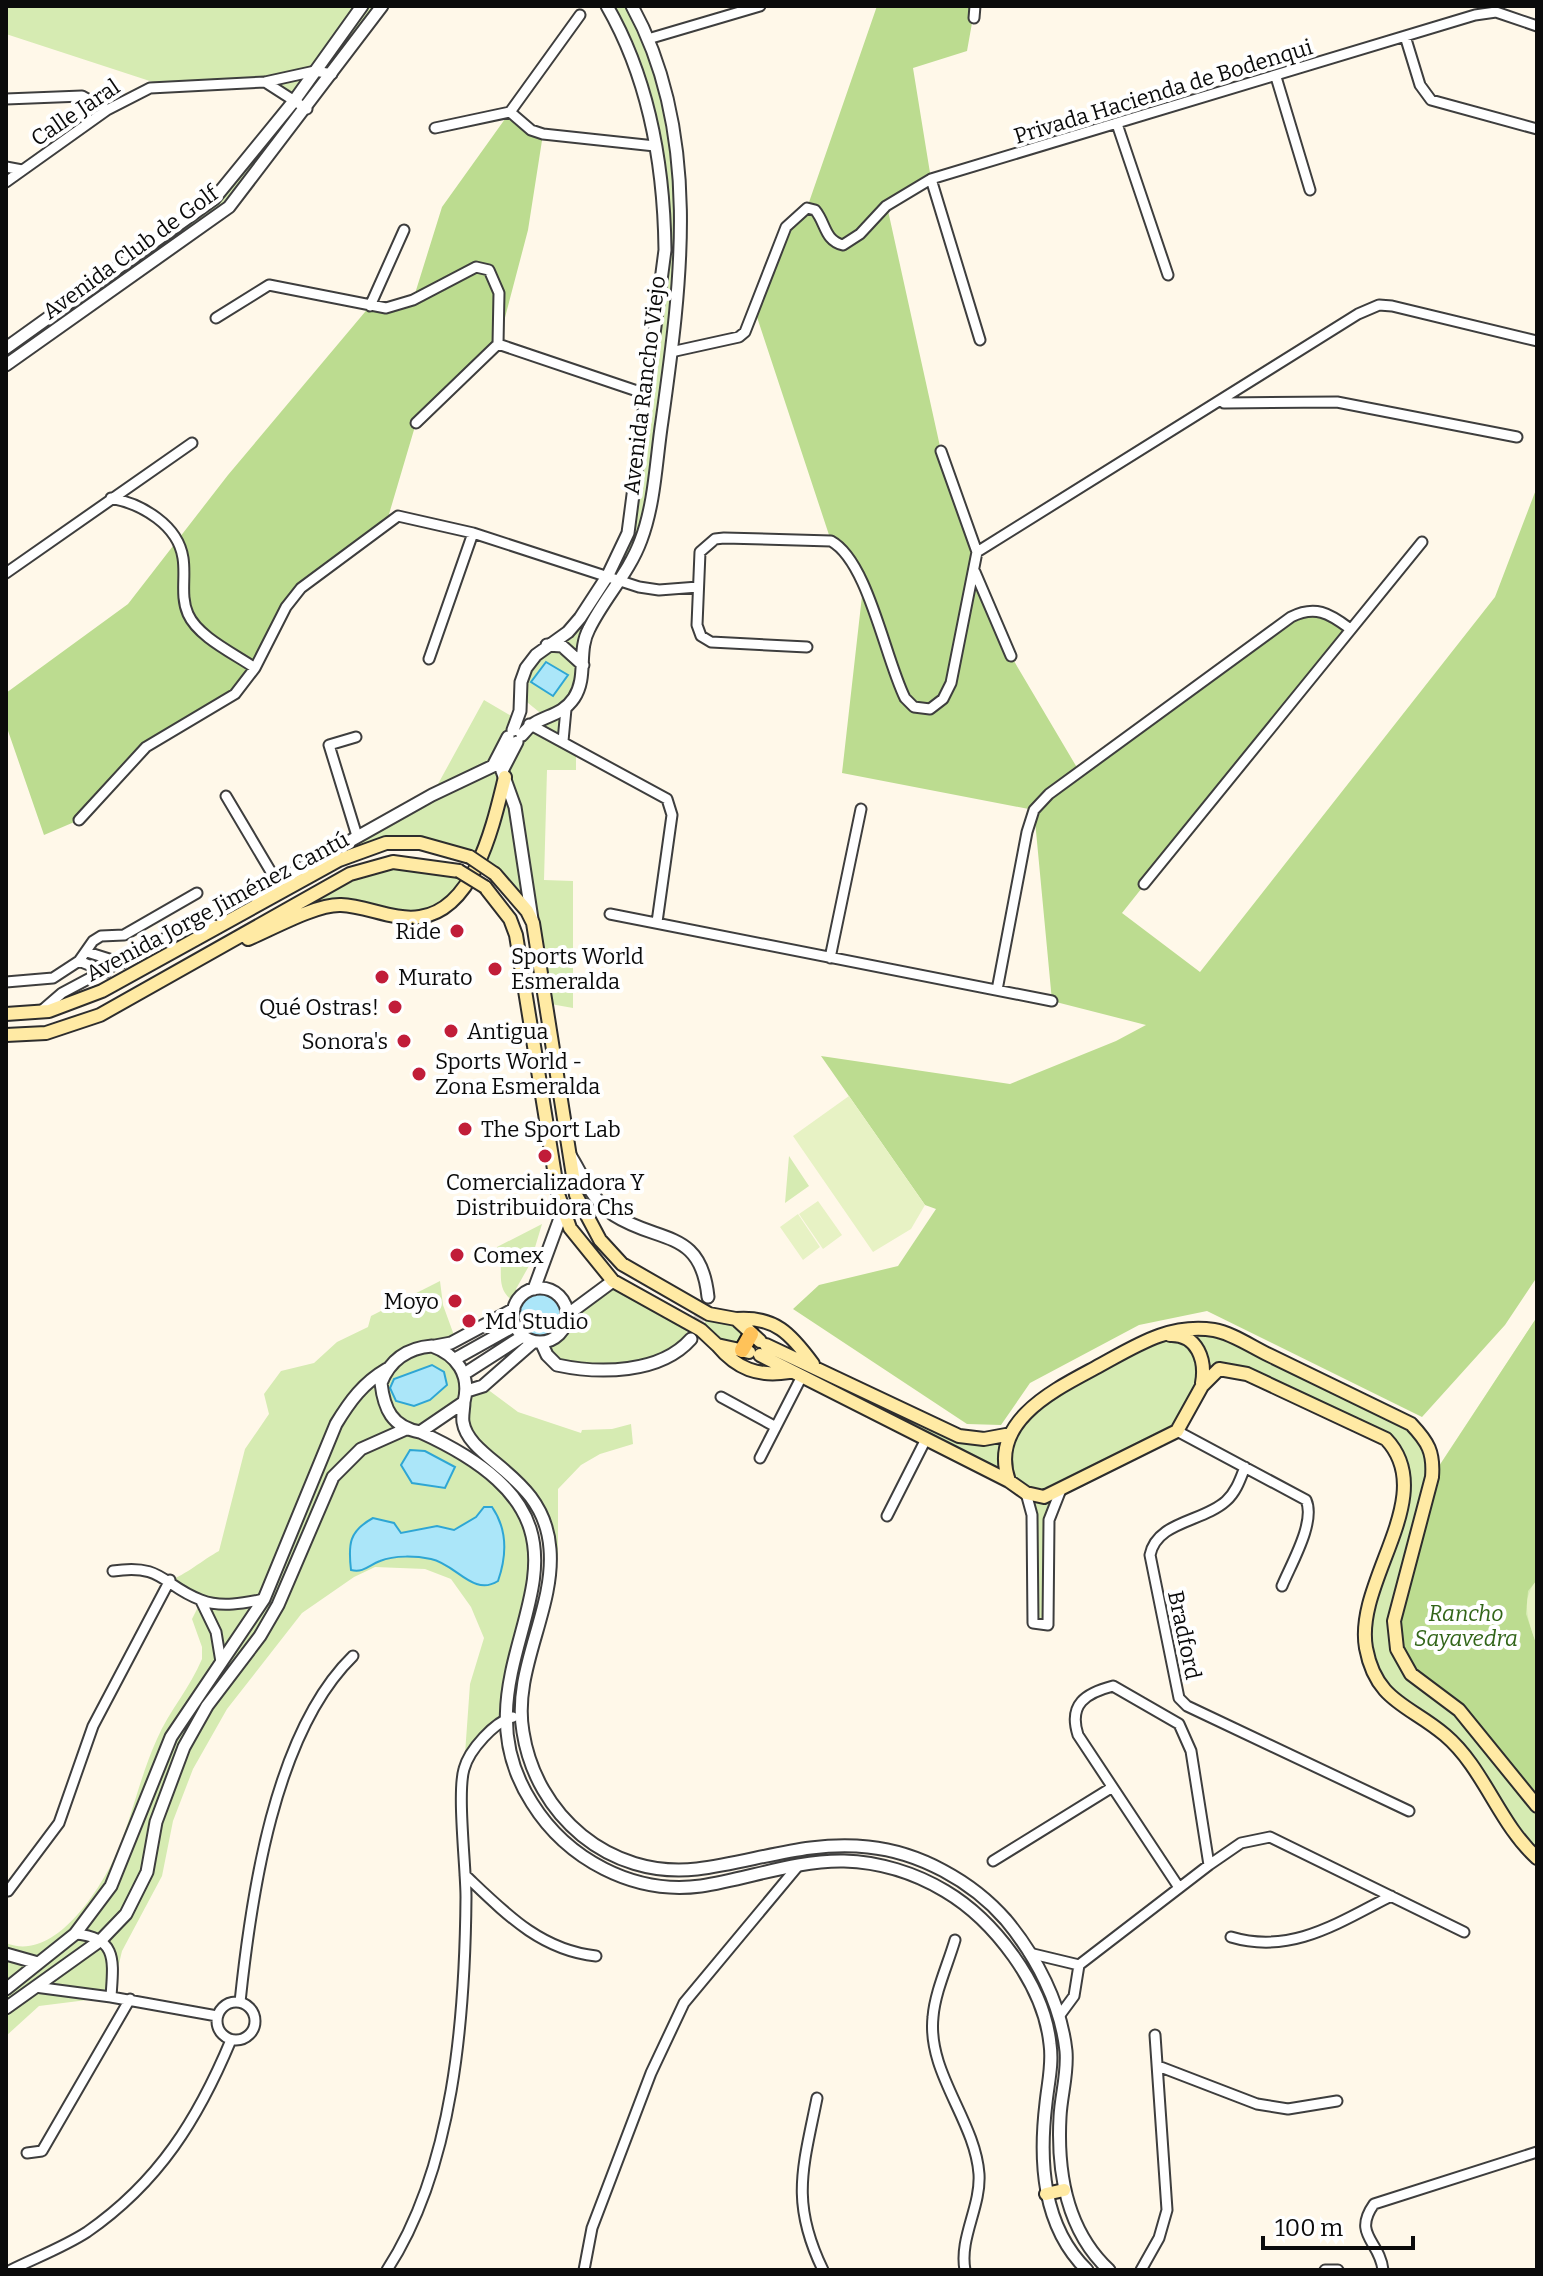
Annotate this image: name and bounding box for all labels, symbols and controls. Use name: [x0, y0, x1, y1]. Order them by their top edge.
street label: Privada Hacienda de Bodenqui: [1011, 33, 1316, 150]
street label: Calle Jaral: [26, 73, 125, 152]
street label: Avenida Club de Golf: [37, 179, 224, 325]
street label: Avenida Rancho Viejo: [618, 274, 671, 496]
street label: Avenida Jorge Jiménez Cantú: [81, 825, 354, 987]
place label: Ride: [395, 918, 441, 945]
marker: Ride: [448, 922, 466, 940]
place label: Sports World Esmeralda: [511, 943, 644, 995]
marker: Sports World Esmeralda: [486, 960, 504, 978]
place label: Murato: [398, 964, 473, 991]
marker: Murato: [373, 968, 391, 986]
place label: Qué Ostras!: [259, 994, 379, 1021]
marker: Qué Ostras!: [386, 998, 404, 1016]
place label: Antigua: [467, 1018, 549, 1045]
marker: Antigua: [442, 1022, 460, 1040]
place label: Sonora's: [301, 1028, 388, 1055]
marker: Sonora's: [395, 1032, 413, 1050]
place label: Sports World - Zona Esmeralda: [435, 1048, 600, 1100]
marker: Sports World - Zona Esmeralda: [410, 1065, 428, 1083]
place label: The Sport Lab: [481, 1116, 621, 1143]
marker: The Sport Lab: [456, 1120, 474, 1138]
marker: Comercializadora Y Distribuidora Chs: [536, 1147, 554, 1165]
place label: Comercializadora Y Distribuidora Chs: [446, 1169, 645, 1221]
place label: Comex: [473, 1242, 544, 1269]
marker: Comex: [448, 1246, 466, 1264]
place label: Moyo: [384, 1288, 439, 1315]
marker: Moyo: [446, 1292, 464, 1310]
place label: Md Studio: [485, 1308, 588, 1335]
marker: Md Studio: [460, 1312, 478, 1330]
street label: Bradford: [1162, 1588, 1207, 1682]
park label: Rancho Sayavedra: [1414, 1600, 1518, 1652]
scale bar: [1263, 2200, 1413, 2250]
text: 100 m: [1275, 2214, 1343, 2242]

